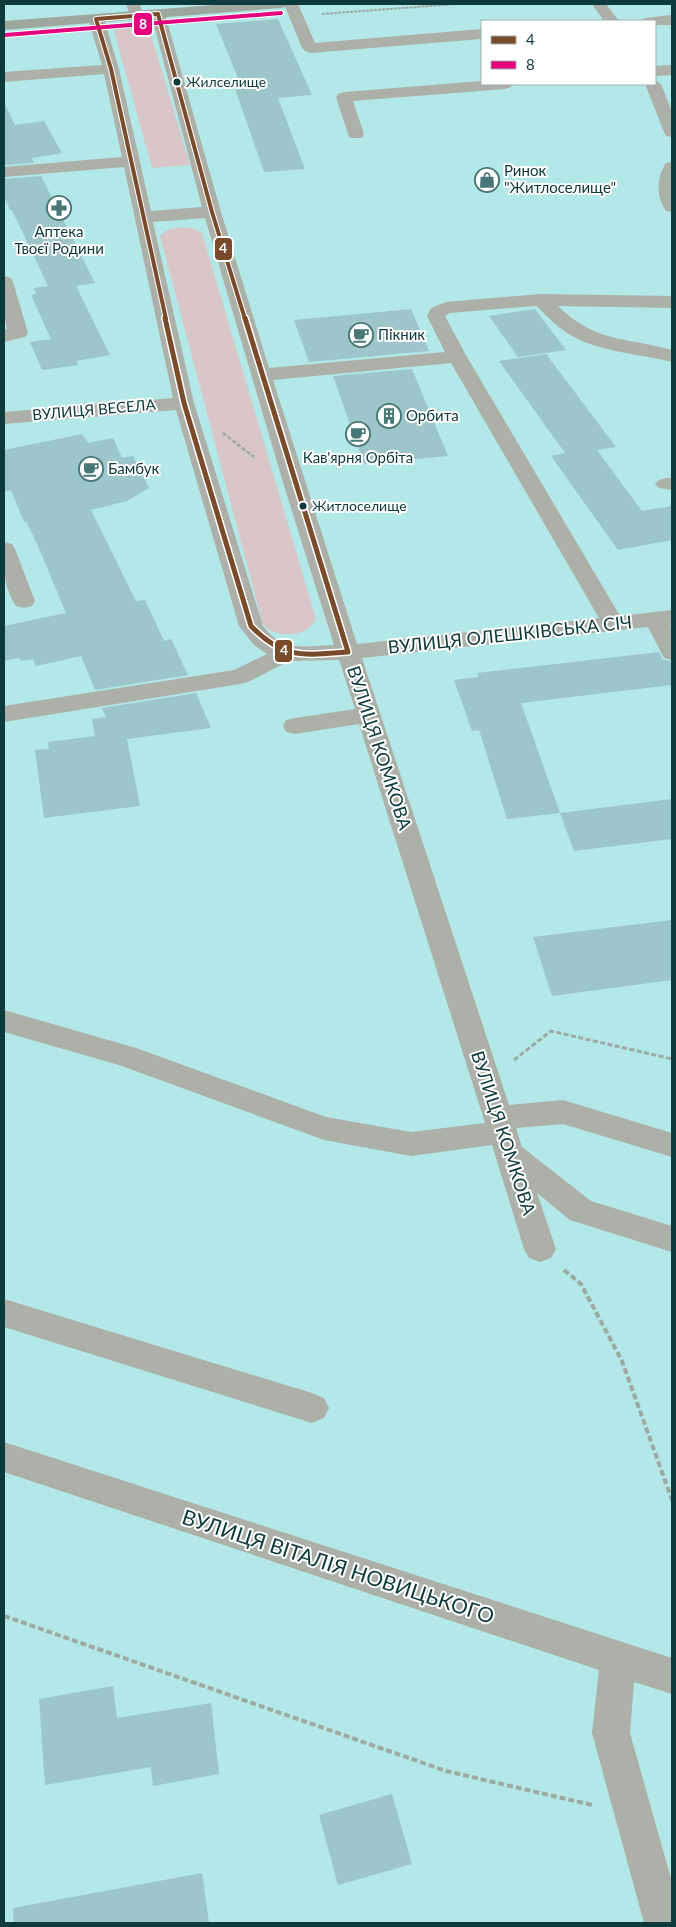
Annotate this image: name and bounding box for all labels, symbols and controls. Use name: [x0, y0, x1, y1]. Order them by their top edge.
line badge: 8: [133, 12, 153, 36]
text: 8: [139, 15, 147, 32]
legend: [481, 20, 656, 85]
text: 4: [526, 30, 535, 48]
text: 8: [526, 55, 535, 73]
place label: Жилселище: [186, 73, 266, 90]
marker: Жилселище: [172, 77, 182, 87]
place label: Ринок "Житлоселище": [504, 161, 616, 196]
shop icon: Ринок "Житлоселище": [474, 167, 500, 193]
pharmacy icon: Аптека Твоєї Родини: [46, 195, 72, 221]
place label: Аптека Твоєї Родини: [14, 222, 104, 257]
line badge: 4: [214, 237, 233, 261]
text: 4: [219, 239, 227, 256]
cafe icon: Пікник: [348, 322, 374, 348]
place label: Пікник: [378, 325, 425, 343]
street label: ВУЛИЦЯ ВЕСЕЛА: [32, 395, 157, 423]
building icon: Орбита: [376, 403, 402, 429]
place label: Орбита: [406, 406, 459, 424]
cafe icon: Кав'ярня Орбіта: [345, 421, 371, 447]
place label: Кав'ярня Орбіта: [303, 448, 413, 466]
cafe icon: Бамбук: [78, 456, 104, 482]
place label: Бамбук: [108, 459, 160, 477]
place label: Житлоселище: [312, 497, 407, 514]
marker: Житлоселище: [298, 501, 308, 511]
street label: ВУЛИЦЯ ОЛЕШКІВСЬКА СІЧ: [387, 610, 633, 658]
line badge: 4: [274, 639, 293, 663]
text: 4: [280, 641, 288, 658]
street label: ВУЛИЦЯ КОМКОВА: [343, 663, 417, 833]
street label: ВУЛИЦЯ КОМКОВА: [467, 1048, 541, 1218]
street label: ВУЛИЦЯ ВІТАЛІЯ НОВИЦЬКОГО: [179, 1503, 498, 1628]

